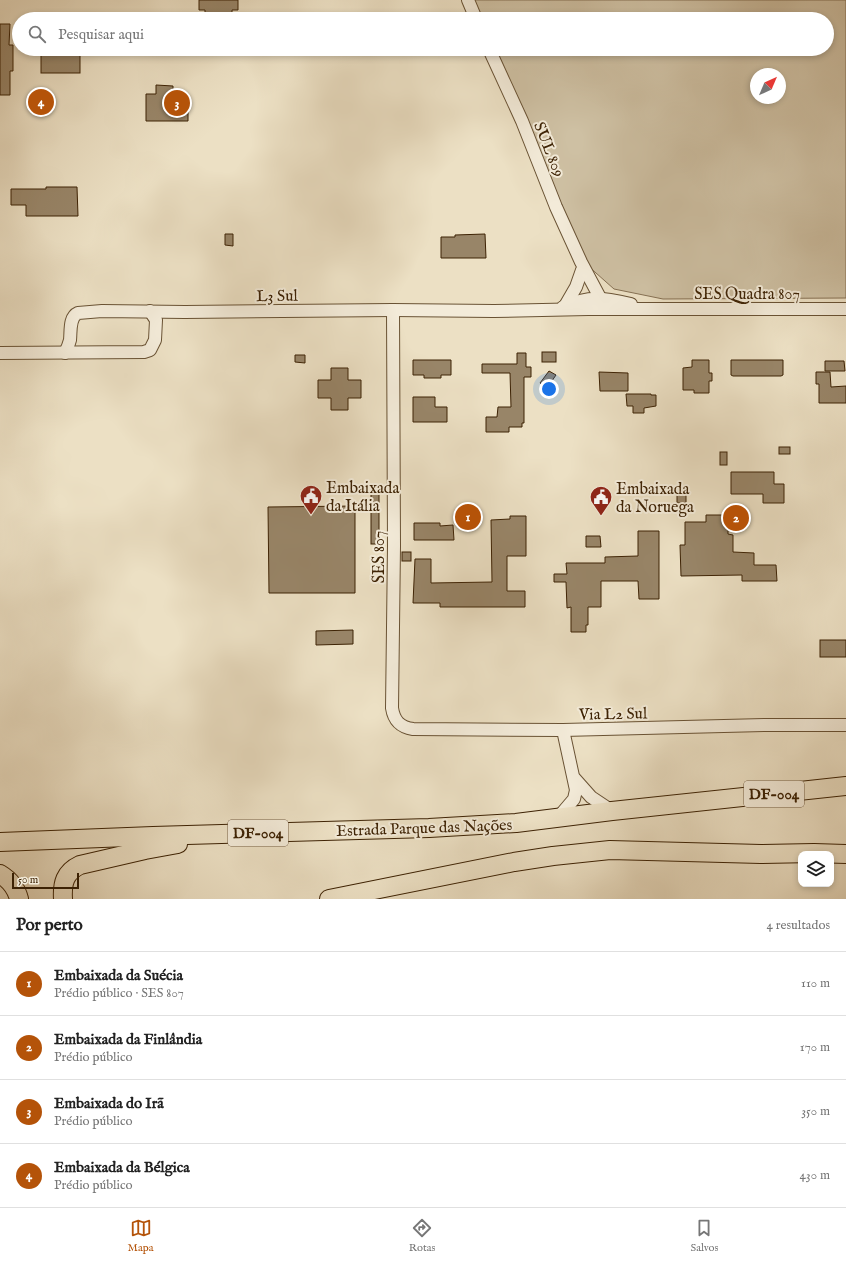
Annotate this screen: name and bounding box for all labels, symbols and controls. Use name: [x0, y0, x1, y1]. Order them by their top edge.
search box: [12, 12, 834, 56]
icon: search: [26, 23, 48, 45]
text: Pesquisar aqui: [58, 25, 144, 44]
north arrow: [750, 68, 786, 104]
pin: 4: [28, 87, 54, 117]
pin: 3: [164, 88, 190, 118]
street label: SUL 809: [528, 119, 568, 180]
street label: SES Quadra 807: [694, 285, 800, 305]
street label: L3 Sul: [256, 287, 299, 307]
your location: [539, 379, 559, 399]
place label: Embaixada da Itália: [326, 479, 399, 517]
place label: Embaixada da Noruega: [616, 480, 694, 518]
public building icon: Embaixada da Itália: [298, 483, 324, 516]
public building icon: Embaixada da Noruega: [588, 484, 614, 517]
pin: 1: [455, 502, 481, 532]
pin: 2: [723, 503, 749, 533]
street label: SES 807: [370, 531, 390, 583]
street label: Via L2 Sul: [578, 704, 648, 726]
road number: DF-004: [744, 781, 804, 807]
street label: Estrada Parque das Nações: [336, 816, 513, 842]
road number: DF-004: [228, 820, 288, 846]
map controls: [798, 851, 834, 887]
button: layers: [798, 851, 834, 887]
scale bar: [12, 871, 79, 890]
text: 50 m: [18, 873, 38, 887]
text: Por perto: [16, 915, 83, 936]
text: 4 resultados: [767, 917, 830, 934]
text: Embaixada da Suécia: [54, 966, 183, 985]
text: 1: [27, 975, 31, 992]
text: 110 m: [801, 975, 830, 992]
text: Prédio público · SES 807: [54, 985, 184, 1002]
text: Embaixada da Finlândia: [54, 1030, 202, 1049]
text: 2: [26, 1039, 32, 1056]
text: 170 m: [800, 1039, 830, 1056]
text: Prédio público: [54, 1049, 133, 1066]
text: Embaixada do Irã: [54, 1094, 164, 1113]
text: 3: [27, 1103, 31, 1120]
text: 350 m: [801, 1103, 830, 1120]
text: Prédio público: [54, 1113, 133, 1130]
text: Embaixada da Bélgica: [54, 1158, 190, 1177]
text: 4: [26, 1167, 32, 1184]
text: 430 m: [800, 1167, 830, 1184]
text: Prédio público: [54, 1177, 133, 1194]
tab: Mapa: [128, 1217, 153, 1255]
tab: Rotas: [409, 1217, 435, 1255]
tab: Salvos: [691, 1217, 718, 1255]

